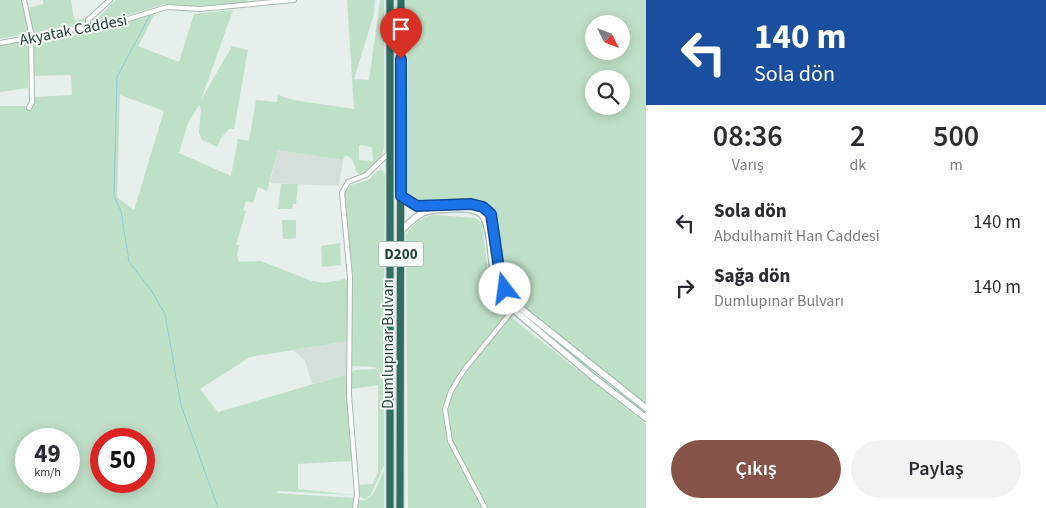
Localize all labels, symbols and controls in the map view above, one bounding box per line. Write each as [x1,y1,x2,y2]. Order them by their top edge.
pin [380,8,422,59]
street label: Akyatak Caddesi [17,9,129,51]
text: 140 m [754,12,846,62]
icon: arrive [387,15,415,43]
north arrow [585,15,630,60]
map controls [585,15,630,115]
icon: left [671,20,736,85]
text: Sola dön [754,58,835,90]
button: search [585,70,630,115]
text: 08:36 [713,115,783,158]
text: 2 [850,115,866,158]
text: 500 [933,115,979,158]
text: Varış [732,154,764,176]
text: dk [849,154,866,176]
text: m [949,154,963,176]
text: Sola dön [714,198,787,225]
icon: left [671,209,699,237]
text: 140 m [973,209,1021,236]
text: Abdulhamit Han Caddesi [714,225,880,247]
road number: D200 [378,242,424,266]
position arrow [478,262,530,314]
text: Sağa dön [714,263,790,290]
icon: right [671,274,699,302]
text: 140 m [973,274,1021,301]
street label: Dumlupınar Bulvarı [377,279,399,409]
text: Dumlupınar Bulvarı [714,290,844,312]
speed limit sign: 50 [90,428,155,493]
text: 49 [34,436,61,472]
button: Çıkış [671,440,841,498]
button: Paylaş [851,440,1021,498]
text: km/h [34,464,61,481]

